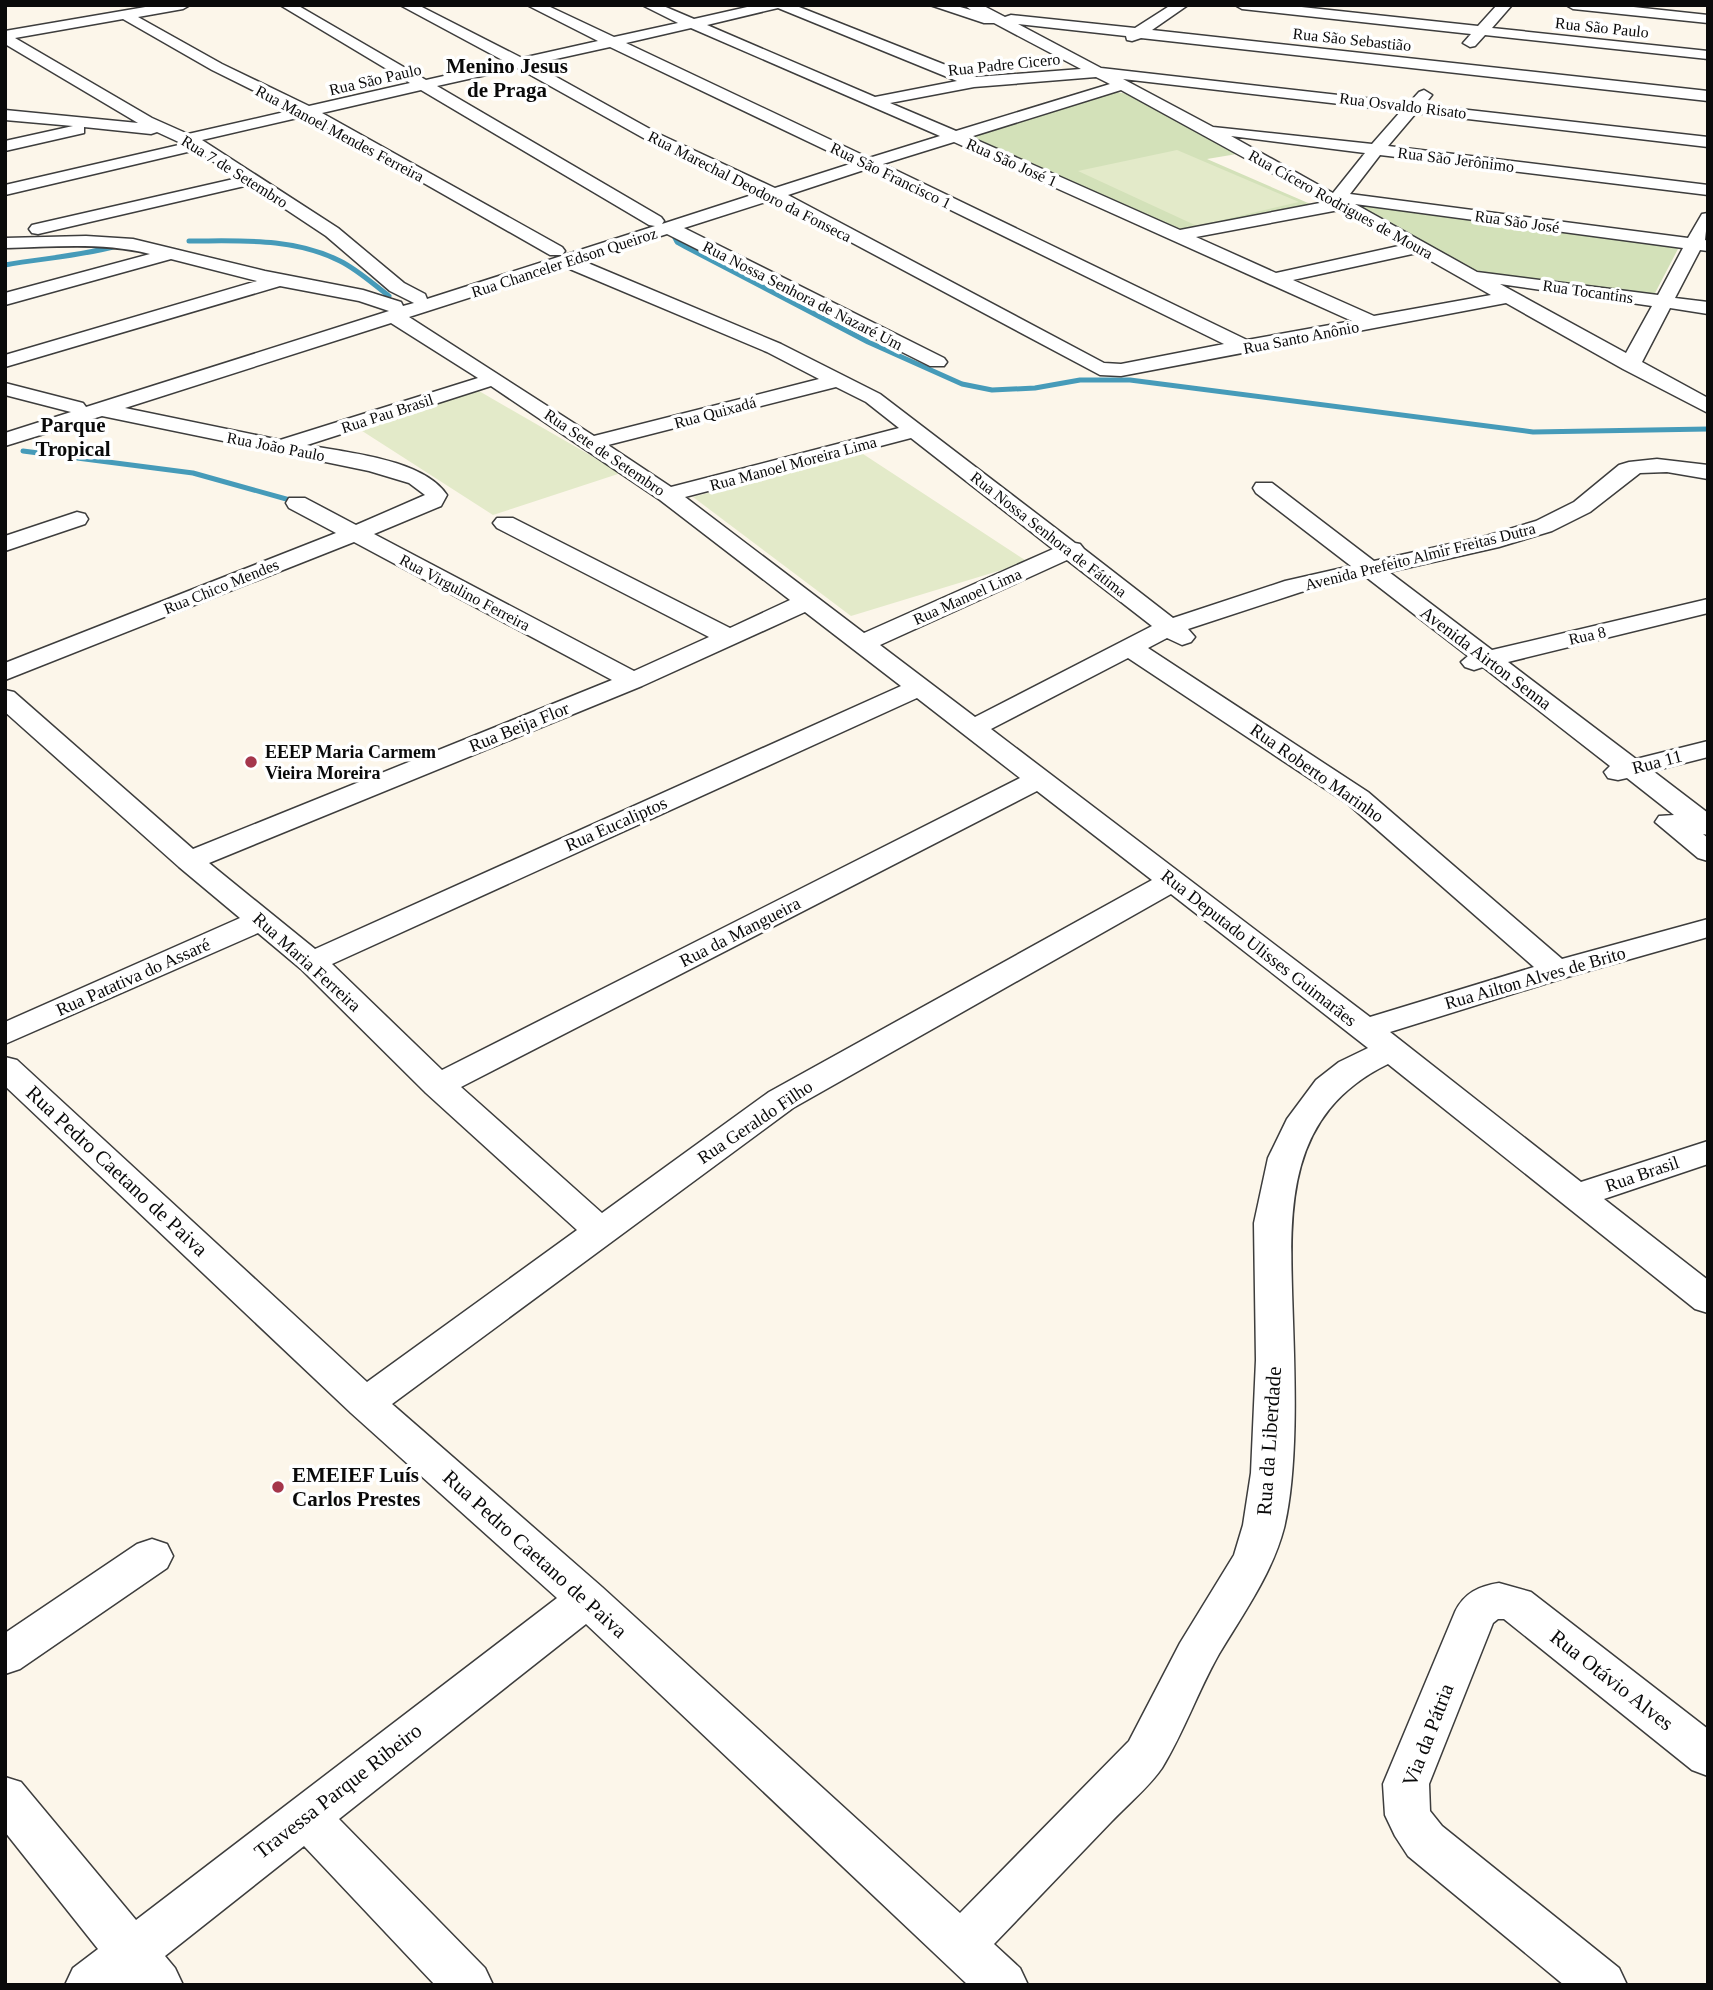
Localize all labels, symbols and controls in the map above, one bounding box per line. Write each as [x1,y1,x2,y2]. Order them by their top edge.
street label: Rua São Paulo [1554,14,1650,41]
street label: Rua São Sebastião [1292,25,1412,54]
street label: Rua Padre Cicero [947,50,1061,79]
district label: Menino Jesus de Praga [446,54,568,102]
street label: Rua São Paulo [327,61,423,98]
street label: Rua Manoel Mendes Ferreira [253,82,427,185]
street label: Rua Osvaldo Risato [1338,89,1467,122]
street label: Rua Marechal Deodoro da Fonseca [645,128,854,245]
street label: Rua 7 de Setembro [178,132,291,211]
street label: Rua São José 1 [964,135,1060,190]
street label: Rua São Francisco 1 [828,139,954,212]
street label: Rua São Jerônimo [1397,144,1515,175]
street label: Rua Cícero Rodrigues de Moura [1245,147,1436,263]
street label: Rua São José [1473,207,1560,236]
street label: Rua Chanceler Edson Queiroz [469,224,659,301]
street label: Rua Nossa Senhora de Nazaré Um [700,238,906,354]
street label: Rua Tocantins [1541,277,1634,306]
street label: Rua Santo Anônio [1242,318,1360,357]
street label: Rua Pau Brasil [339,390,436,436]
street label: Rua Quixadá [672,393,758,432]
street label: Rua Sete de Setembro [541,406,668,499]
district label: Parque Tropical [35,413,111,461]
street label: Rua João Paulo [225,429,326,464]
street label: Rua Manoel Moreira Lima [708,433,878,494]
street label: Rua Nossa Senhora de Fátima [967,468,1130,600]
street label: Avenida Prefeito Almir Freitas Dutra [1303,520,1537,593]
street label: Rua Virgulino Ferreira [396,551,533,635]
street label: Rua Chico Mendes [161,556,281,617]
street label: Rua Manoel Lima [911,565,1024,628]
street label: Avenida Airton Senna [1417,602,1555,714]
street label: Rua 8 [1567,623,1607,648]
street label: Rua Beija Flor [466,698,572,756]
street label: Rua Roberto Marinho [1247,720,1387,826]
place label: EEEP Maria Carmem Vieira Moreira [265,742,436,783]
street label: Rua 11 [1630,746,1684,778]
marker: EEEP Maria Carmem Vieira Moreira [243,754,259,770]
street label: Rua Eucaliptos [562,793,670,855]
street label: Rua Deputado Ulisses Guimarães [1157,865,1361,1031]
street label: Rua da Mangueira [676,893,804,971]
street label: Rua Maria Ferreira [249,908,365,1016]
street label: Rua Patativa do Assaré [53,934,213,1020]
street label: Rua Ailton Alves de Brito [1442,943,1628,1013]
street label: Rua Geraldo Filho [694,1076,816,1168]
street label: Rua Pedro Caetano de Paiva [21,1081,213,1262]
street label: Rua Brasil [1603,1152,1681,1196]
street label: Rua da Liberdade [1252,1366,1286,1516]
place label: EMEIEF Luís Carlos Prestes [292,1463,421,1511]
street label: Rua Pedro Caetano de Paiva [438,1465,632,1643]
marker: EMEIEF Luís Carlos Prestes [270,1479,286,1495]
street label: Rua Otávio Alves [1546,1625,1678,1735]
street label: Via da Pátria [1397,1679,1459,1790]
street label: Travessa Parque Ribeiro [250,1718,426,1864]

